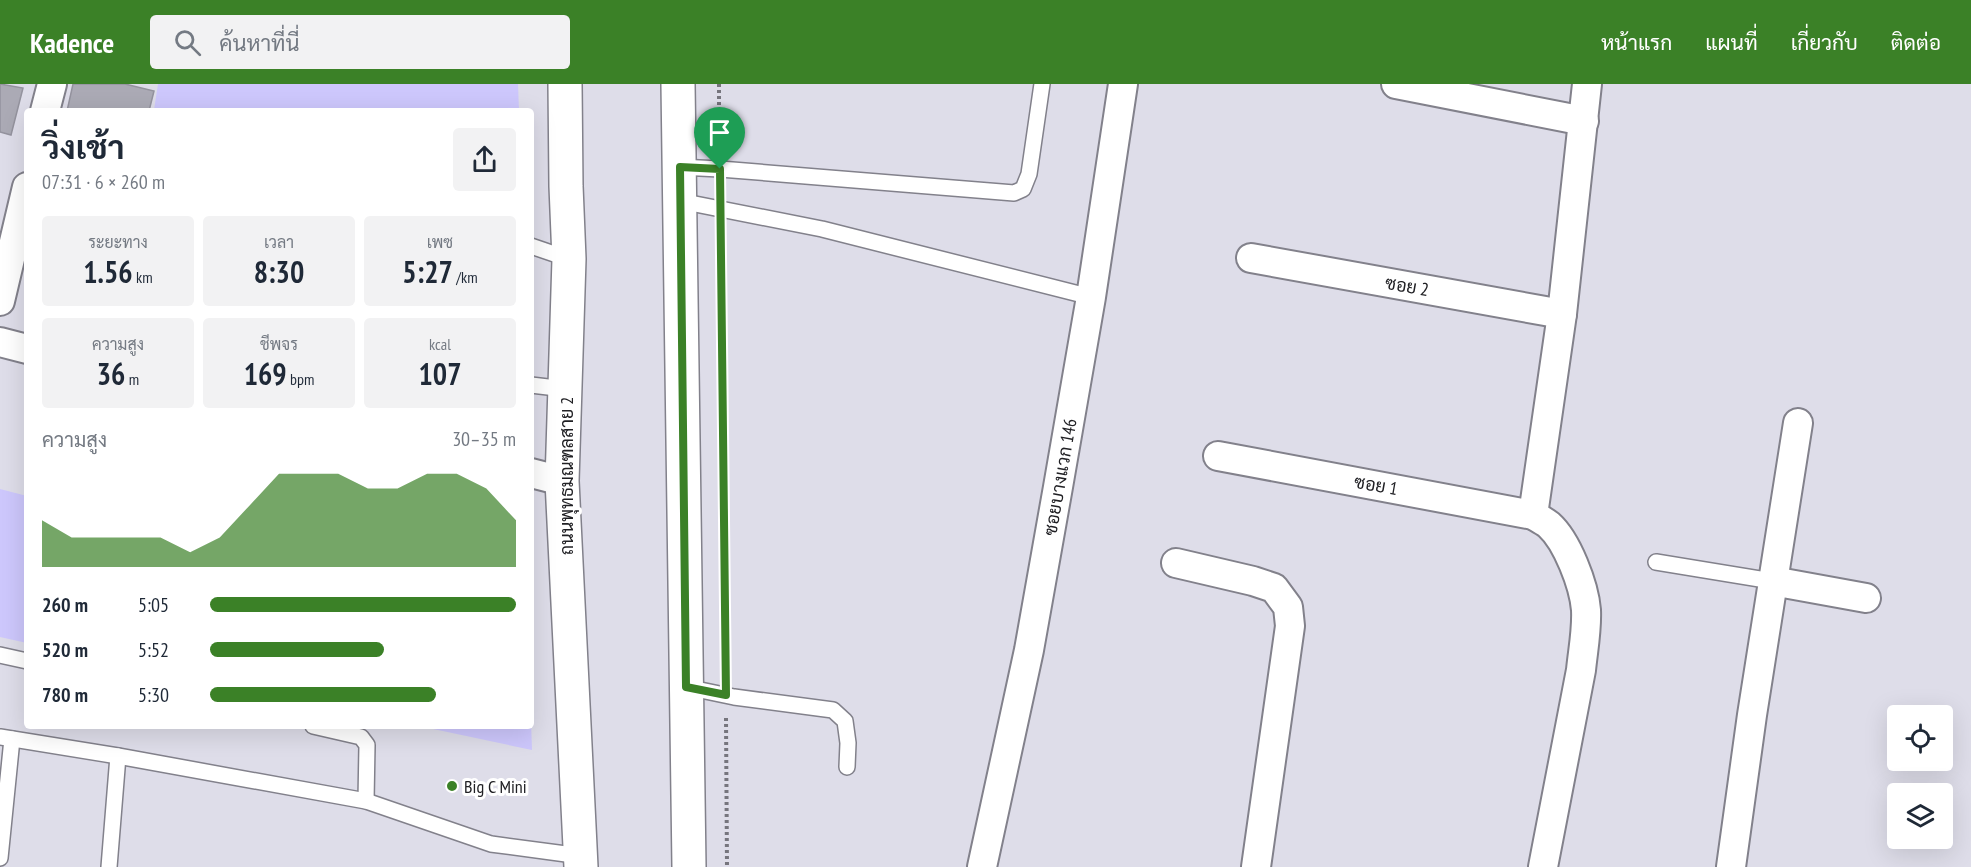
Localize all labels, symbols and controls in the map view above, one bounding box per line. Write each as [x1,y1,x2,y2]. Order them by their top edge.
search box [150,15,570,69]
text: Kadence [30,24,114,61]
icon: search [171,26,204,59]
text: ค้นหาที่นี่ [219,29,300,57]
text: หน้าแรก [1601,29,1672,56]
text: แผนที่ [1705,29,1758,56]
text: เกี่ยวกับ [1791,29,1858,56]
text: ติดต่อ [1891,29,1941,56]
pin [694,107,745,169]
icon: arrive [703,116,736,149]
text: วิ่งเช้า [42,125,125,168]
button: share [453,128,516,191]
text: 07:31 · 6 × 260 m [42,169,165,195]
text: ระยะทาง [88,232,148,252]
text: เวลา [264,232,294,252]
text: เพซ [427,232,453,252]
text: 1.56 [83,252,133,291]
text: 8:30 [254,252,304,291]
text: 5:27 [402,252,453,291]
text: km [133,267,153,287]
text: /km [453,267,478,287]
street label: ซอย 2 [1383,271,1431,301]
text: ความสูง [92,334,144,354]
text: ชีพจร [260,334,298,354]
text: kcal [429,334,451,354]
text: 36 [97,354,125,393]
text: 169 [244,354,287,393]
text: 107 [418,354,462,393]
text: m [125,369,139,389]
text: bpm [287,369,314,389]
street label: ถนนพุทธมณฑลสาย 2 [555,397,579,555]
street label: ซอยบางแวก 146 [1038,417,1082,537]
text: 30–35 m [452,426,516,452]
text: ความสูง [42,427,107,453]
street label: ซอย 1 [1352,470,1400,500]
text: 260 m [42,592,88,618]
text: 5:05 [138,592,169,618]
text: 520 m [42,637,88,663]
text: 5:52 [138,637,169,663]
text: 780 m [42,682,88,708]
text: 5:30 [138,682,169,708]
map controls [1887,705,1953,849]
button: locate [1887,705,1953,771]
place label: Big C Mini [464,775,527,798]
marker: Big C Mini [445,779,459,793]
button: layers [1887,783,1953,849]

